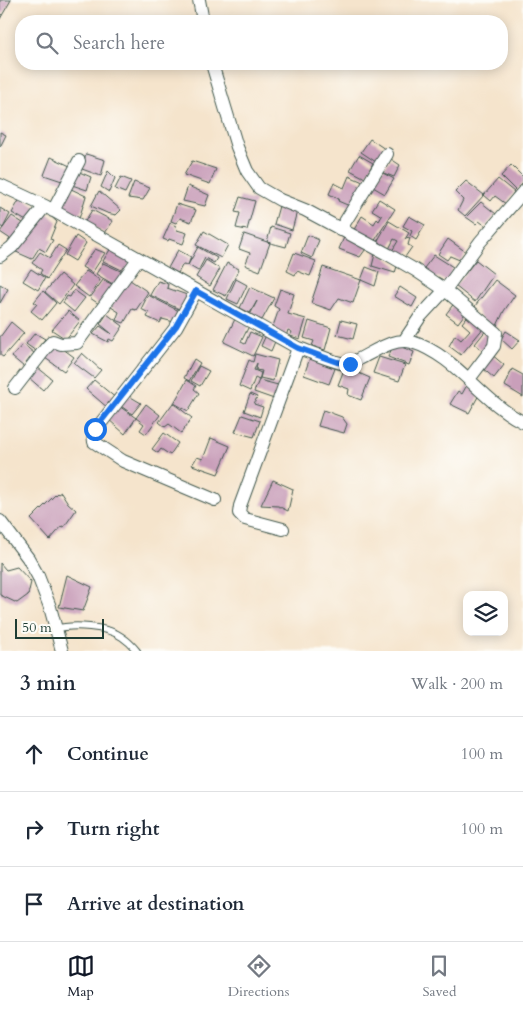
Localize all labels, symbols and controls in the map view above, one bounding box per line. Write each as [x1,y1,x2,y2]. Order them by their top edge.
search box [15,15,508,70]
icon: search [33,29,61,57]
text: Search here [73,30,165,56]
route end [339,353,362,376]
route start [84,418,107,441]
map controls [463,591,508,636]
button: layers [463,591,508,636]
scale bar [15,616,104,639]
text: 50 m [22,618,52,637]
text: 3 min [20,669,76,698]
text: Walk · 200 m [411,673,503,695]
icon: ahead [20,740,48,768]
text: Continue [67,741,149,767]
text: 100 m [461,743,503,765]
icon: right [20,815,48,843]
text: Turn right [67,816,159,842]
text: 100 m [461,818,503,840]
icon: arrive [20,890,48,918]
text: Arrive at destination [67,891,244,917]
tab: Map [67,952,95,1001]
tab: Directions [228,952,289,1001]
tab: Saved [422,952,456,1001]

